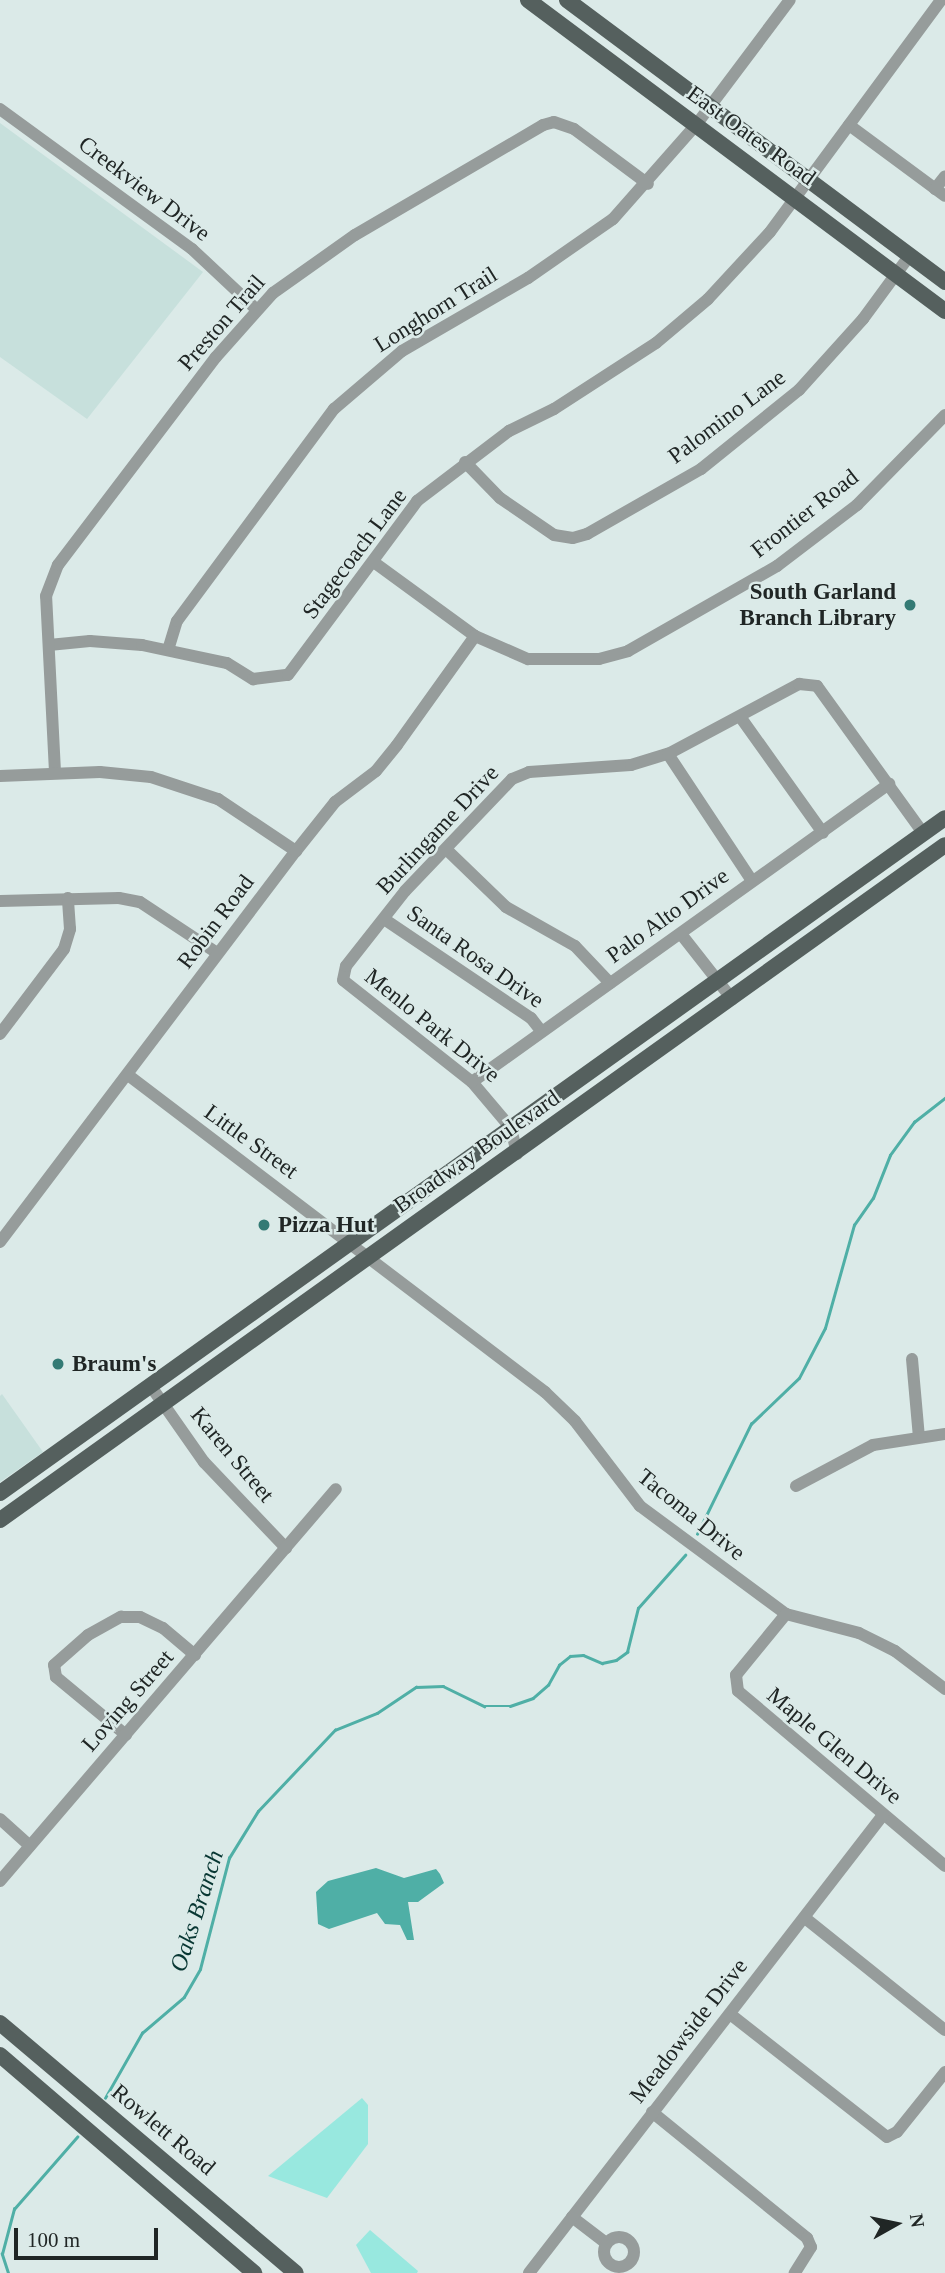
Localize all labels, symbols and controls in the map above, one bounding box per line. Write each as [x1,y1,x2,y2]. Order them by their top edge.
street label: East Oates Road [681,80,821,192]
street label: Creekview Drive [73,131,215,247]
street label: Longhorn Trail [369,261,503,359]
street label: Preston Trail [173,269,271,377]
street label: Palomino Lane [663,364,791,470]
street label: Frontier Road [746,464,864,564]
street label: Stagecoach Lane [297,483,413,625]
place label: South Garland Branch Library [739,578,896,632]
marker: South Garland Branch Library [902,597,918,613]
street label: Burlingame Drive [371,760,505,900]
street label: Palo Alto Drive [601,862,735,970]
street label: Robin Road [172,870,260,974]
street label: Santa Rosa Drive [401,900,549,1014]
street label: Menlo Park Drive [359,963,505,1089]
street label: Broadway Boulevard [389,1084,565,1220]
street label: Little Street [199,1099,303,1185]
place label: Pizza Hut [278,1211,374,1239]
marker: Pizza Hut [256,1217,272,1233]
place label: Braum's [72,1350,156,1378]
marker: Braum's [50,1356,66,1372]
street label: Karen Street [184,1402,280,1508]
street label: Tacoma Drive [632,1463,750,1567]
street label: Loving Street [76,1644,180,1758]
street label: Maple Glen Drive [761,1682,907,1810]
water label: Oaks Branch [164,1847,230,1975]
street label: Meadowside Drive [624,1953,754,2109]
street label: Rowlett Road [105,2079,221,2181]
north arrow [861,2189,931,2259]
text: N [906,2212,929,2229]
scale bar [18,2214,161,2258]
text: 100 m [27,2228,80,2252]

